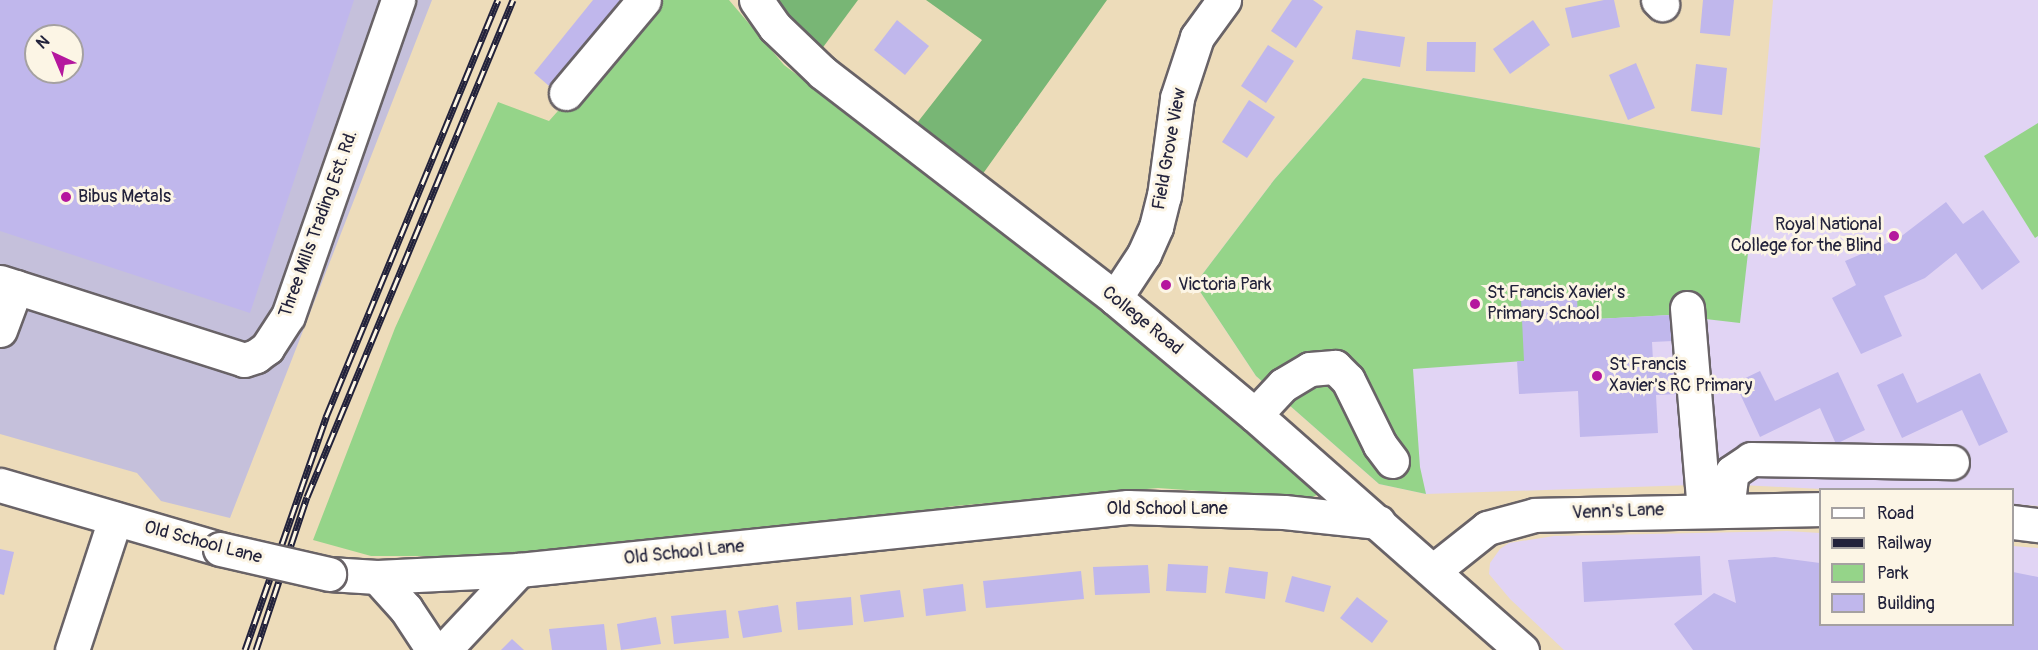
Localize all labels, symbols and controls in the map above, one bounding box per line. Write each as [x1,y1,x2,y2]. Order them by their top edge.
north arrow [24,24,84,84]
text: N [32,32,54,53]
street label: Field Grove View [1149,86,1191,212]
street label: Three Mills Trading Est. Rd. [275,127,363,321]
place label: Bibus Metals [78,186,171,208]
marker: Bibus Metals [59,190,73,204]
place label: Royal National College for the Blind [1731,215,1882,258]
marker: Royal National College for the Blind [1887,229,1901,243]
place label: Victoria Park [1178,274,1271,296]
marker: Victoria Park [1159,278,1173,292]
street label: College Road [1097,282,1187,360]
place label: St Francis Xavier's Primary School [1487,283,1625,326]
marker: St Francis Xavier's Primary School [1468,297,1482,311]
place label: St Francis Xavier's RC Primary [1609,355,1752,398]
marker: St Francis Xavier's RC Primary [1590,369,1604,383]
legend [1819,488,2014,626]
street label: Old School Lane [1106,498,1228,520]
street label: Venn's Lane [1572,500,1664,524]
text: Road [1877,502,1914,525]
street label: Old School Lane [142,517,264,569]
text: Railway [1877,532,1932,555]
street label: Old School Lane [623,536,745,570]
text: Park [1877,562,1909,585]
text: Building [1877,592,1935,615]

